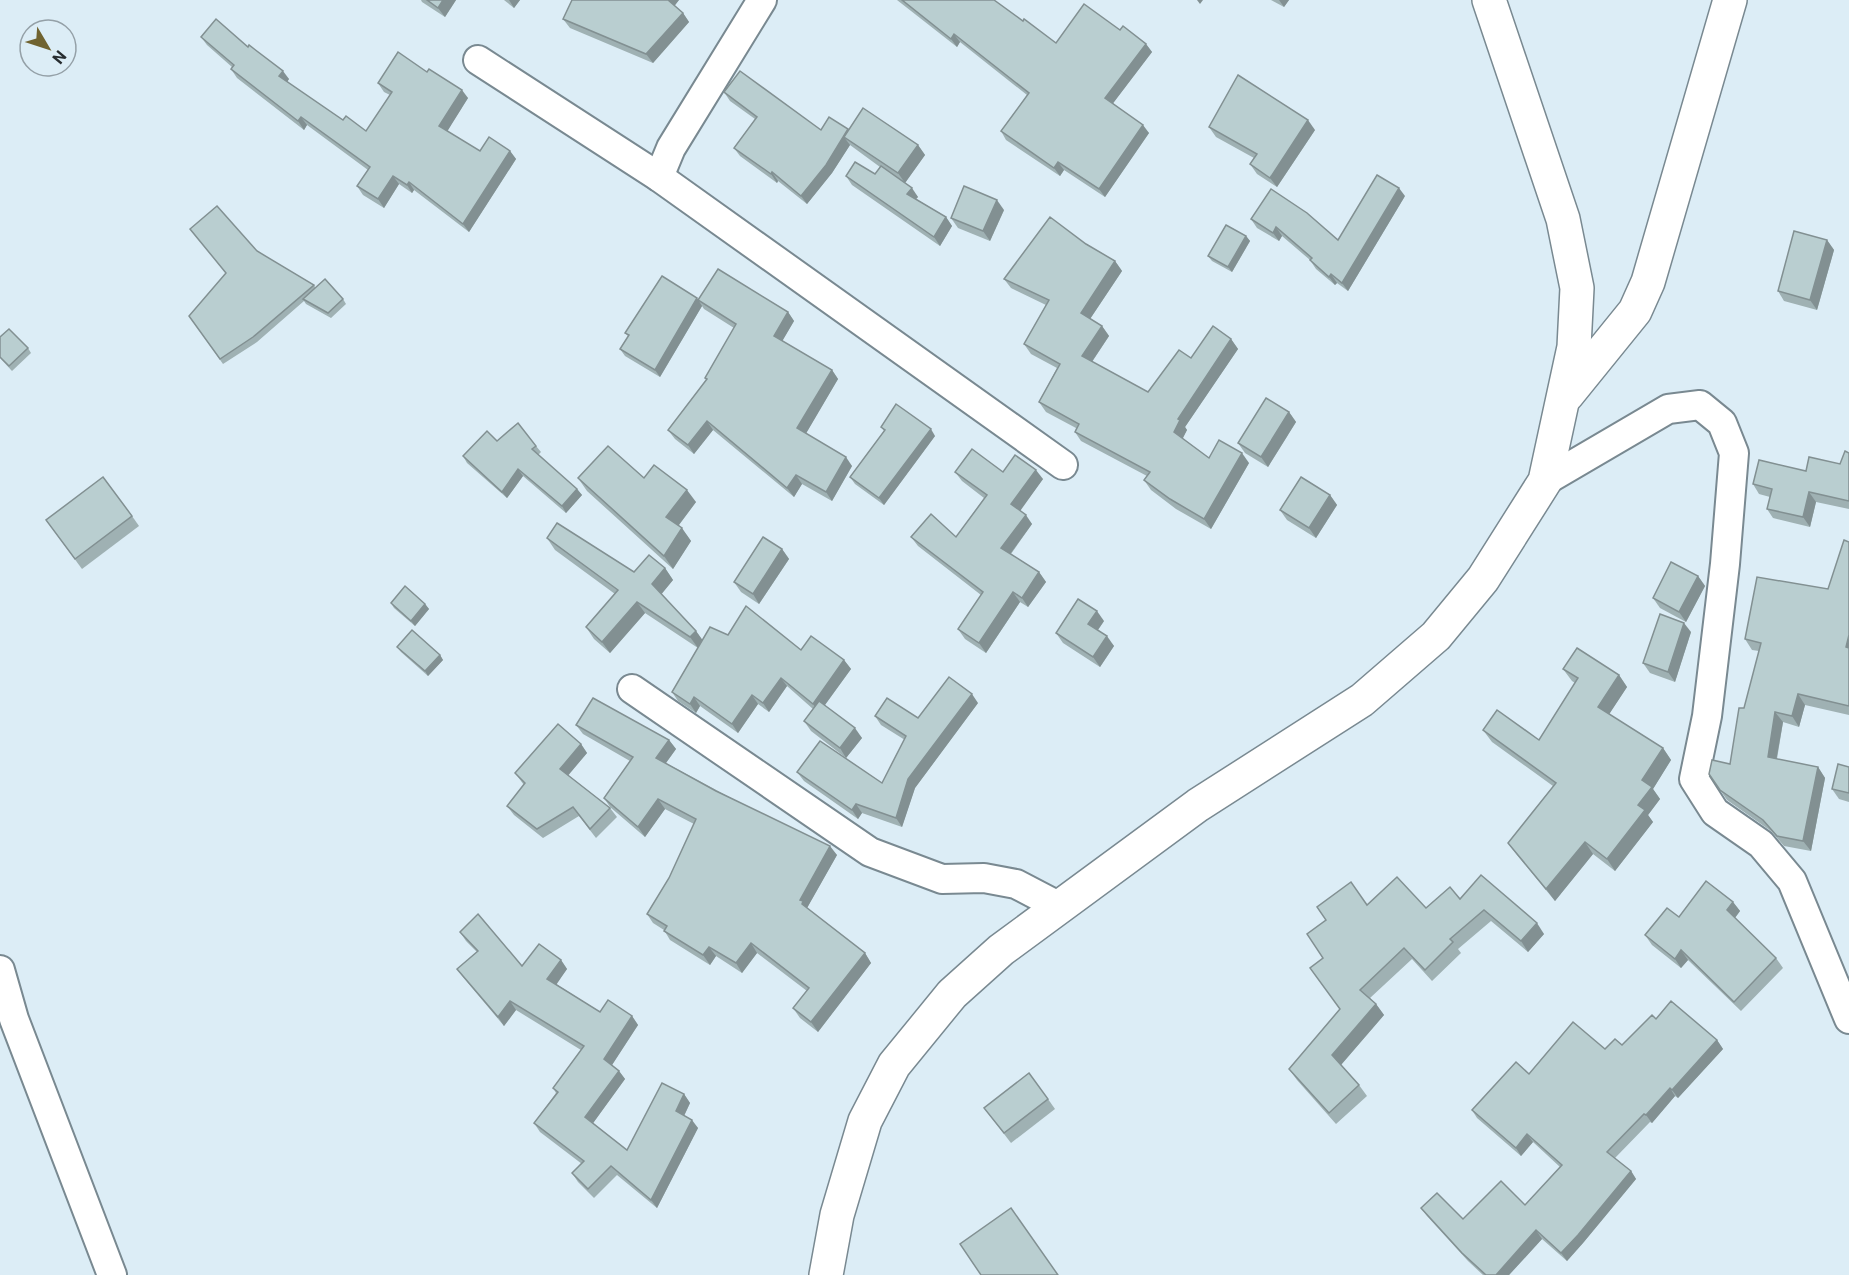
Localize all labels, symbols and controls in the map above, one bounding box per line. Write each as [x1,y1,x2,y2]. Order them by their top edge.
north arrow [18,18,78,78]
text: N [48,47,70,67]

